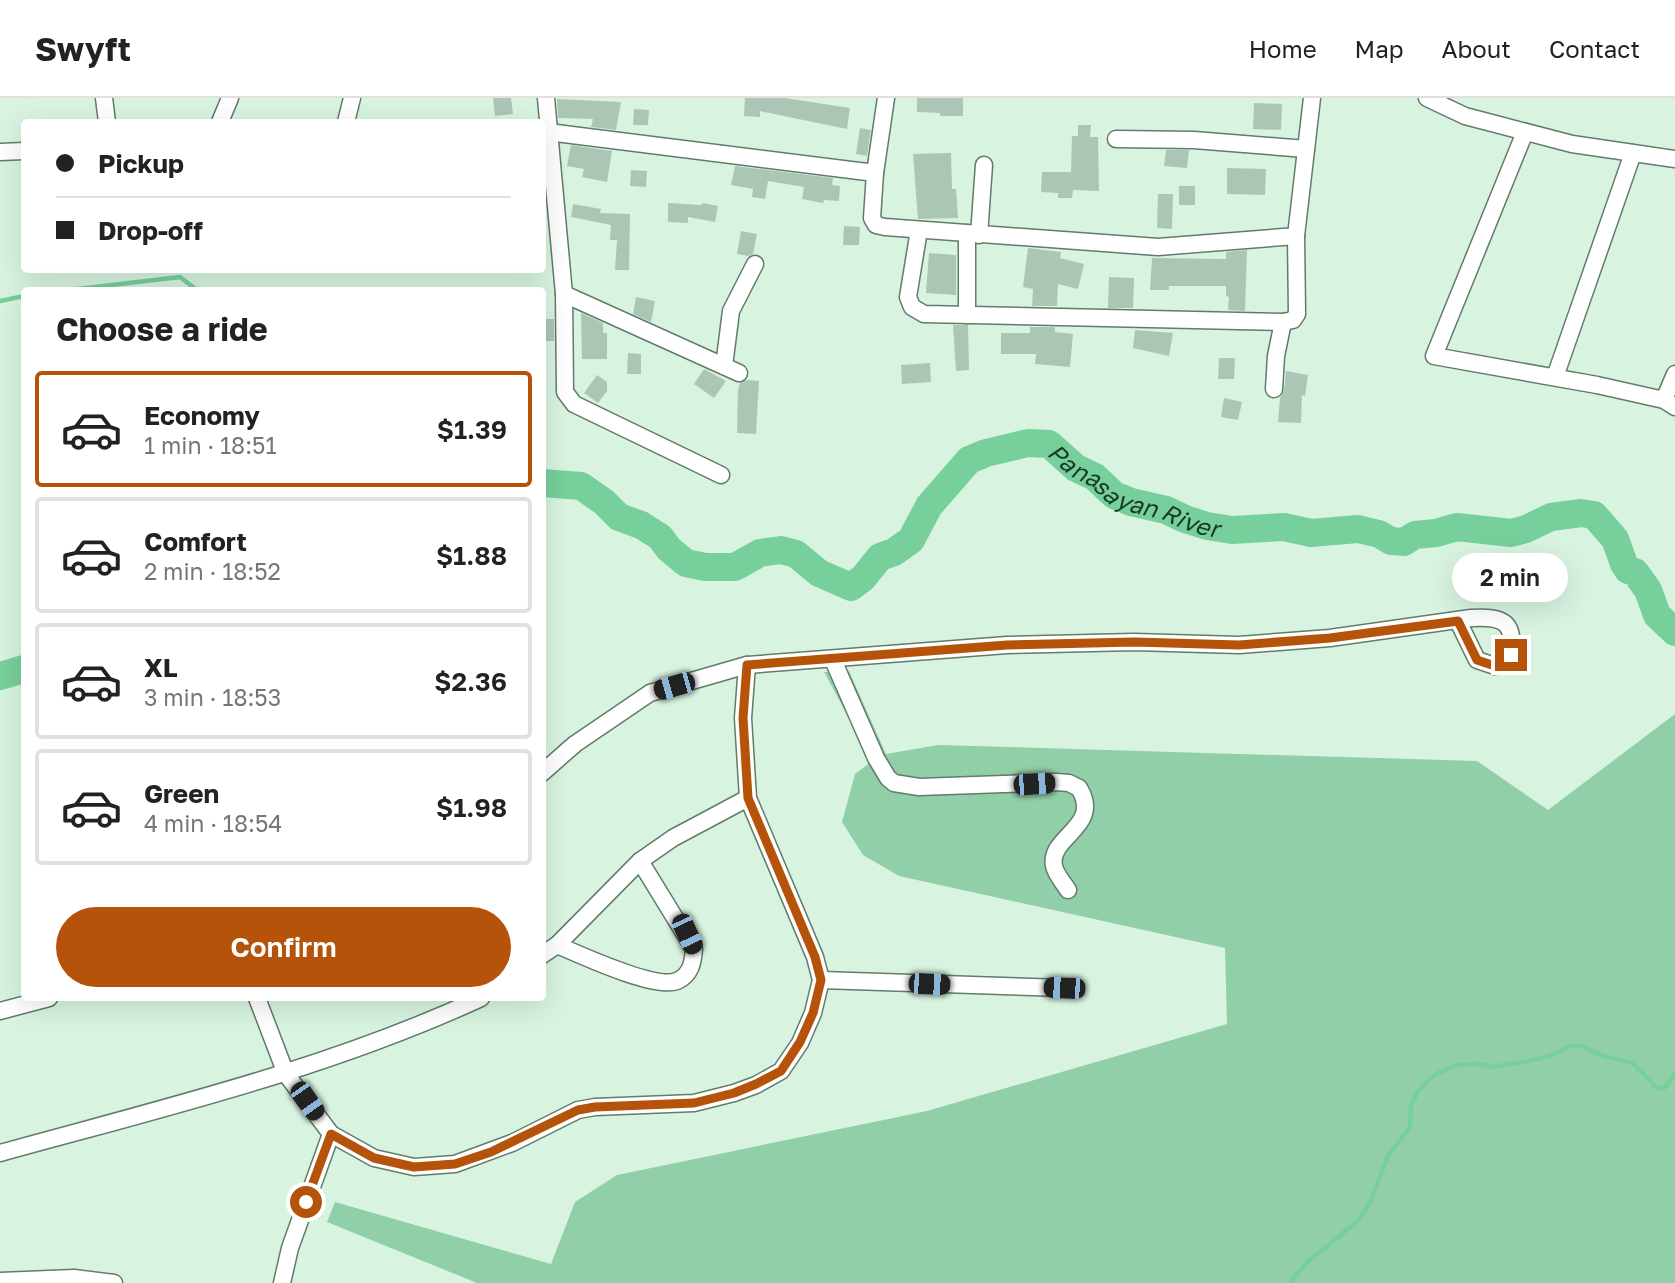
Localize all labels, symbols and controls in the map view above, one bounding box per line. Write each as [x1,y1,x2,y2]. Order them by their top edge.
text: Swyft [35,29,131,68]
text: Home [1249,34,1317,63]
text: Map [1355,34,1404,63]
text: About [1442,34,1511,63]
text: Contact [1549,34,1640,63]
text: Pickup [98,148,184,179]
text: Drop-off [98,215,203,246]
text: Choose a ride [56,310,268,348]
icon: car [60,398,123,461]
text: Economy [144,400,260,431]
text: $1.39 [437,414,507,445]
text: 1 min · 18:51 [144,431,277,459]
water label: Panasayan River [1043,436,1225,543]
icon: car [60,524,123,587]
text: Comfort [144,526,247,557]
text: $1.88 [436,540,507,571]
callout: 2 min [1453,554,1569,602]
text: 2 min · 18:52 [144,557,281,585]
text: 2 min [1480,563,1540,591]
route end [1495,639,1527,671]
icon: car [60,650,123,713]
text: XL [144,652,178,683]
text: $2.36 [434,666,507,697]
car [651,670,698,702]
text: 3 min · 18:53 [144,683,281,711]
car [1013,772,1056,796]
icon: car [60,776,123,839]
text: Green [144,778,219,809]
text: $1.98 [436,792,507,823]
text: 4 min · 18:54 [144,809,282,837]
button: Confirm [56,907,511,987]
car [669,911,706,957]
car [908,973,951,995]
car [1043,977,1086,999]
car [287,1078,328,1124]
route start [290,1186,322,1218]

